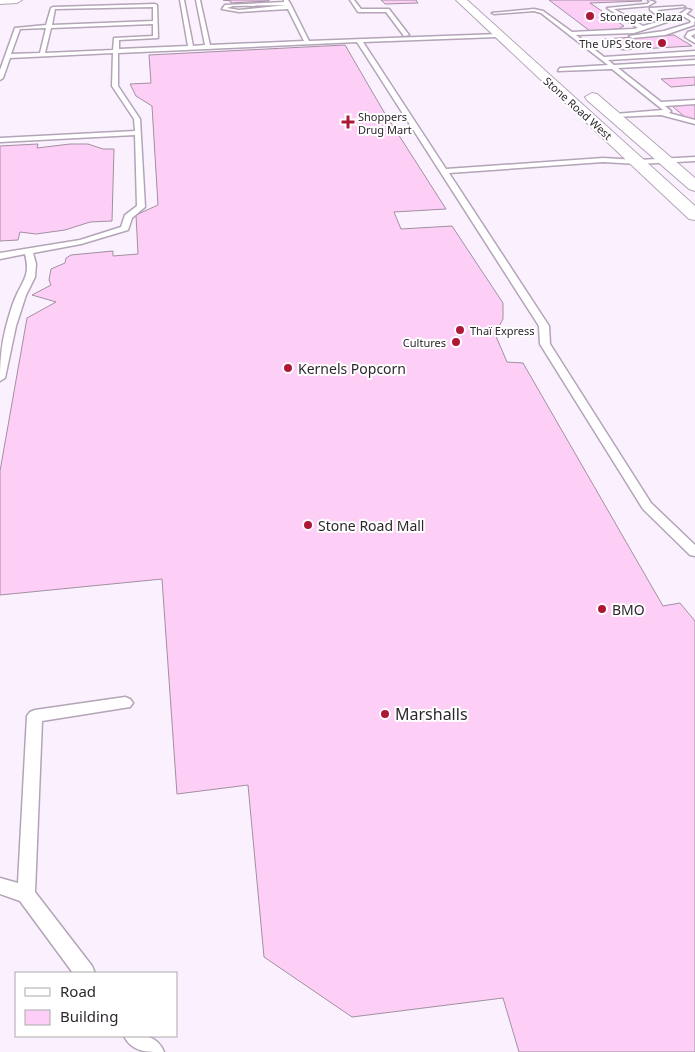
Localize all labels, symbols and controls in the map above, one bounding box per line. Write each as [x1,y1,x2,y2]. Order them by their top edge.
place label: Stonegate Plaza [600,9,683,24]
marker: Stonegate Plaza [584,10,596,22]
place label: The UPS Store [579,36,652,51]
marker: The UPS Store [656,37,668,49]
street label: Stone Road West [541,73,615,143]
place label: Shoppers Drug Mart [358,109,412,137]
marker: Shoppers Drug Mart [342,116,354,128]
place label: Thaï Express [470,323,535,338]
marker: Thaï Express [454,324,466,336]
place label: Cultures [403,335,446,350]
marker: Cultures [450,336,462,348]
place label: Kernels Popcorn [298,359,406,378]
marker: Kernels Popcorn [282,362,294,374]
place label: Stone Road Mall [318,516,424,535]
marker: Stone Road Mall [302,519,314,531]
place label: BMO [612,600,645,619]
marker: BMO [596,603,608,615]
place label: Marshalls [395,703,468,725]
marker: Marshalls [379,708,391,720]
legend [15,972,178,1037]
text: Road [60,981,96,1001]
text: Building [60,1006,118,1026]

